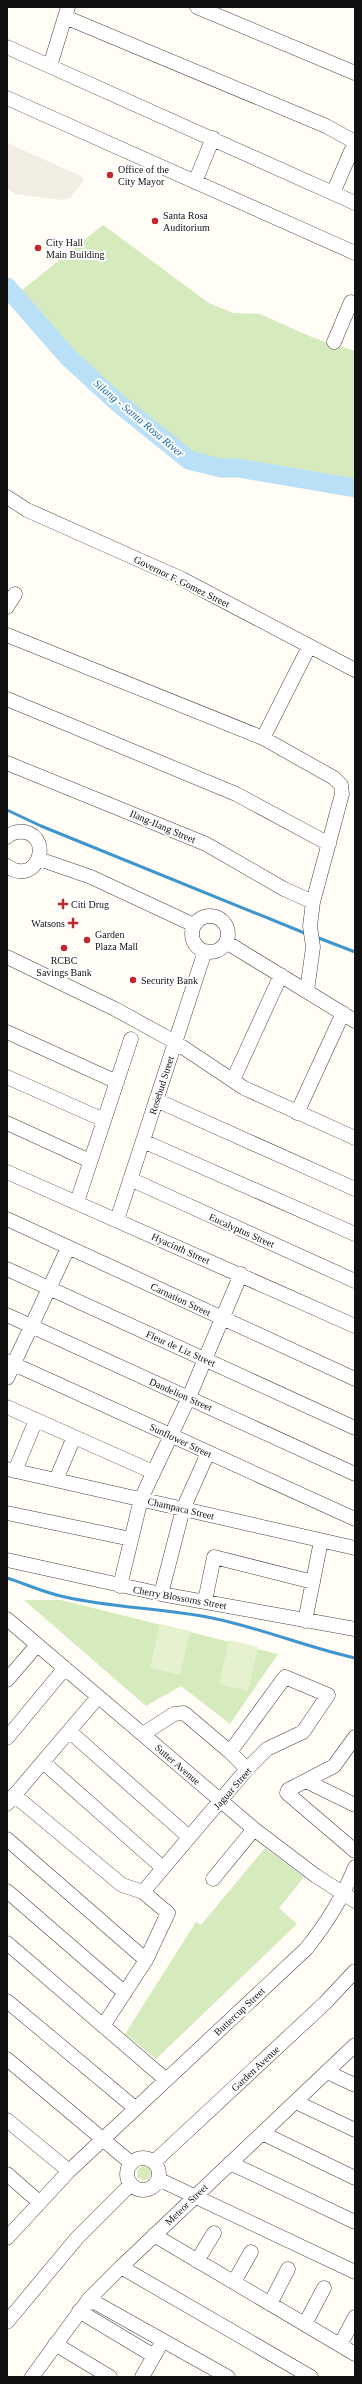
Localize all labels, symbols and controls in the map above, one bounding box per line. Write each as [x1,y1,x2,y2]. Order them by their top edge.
place label: Office of the City Mayor [118,164,169,187]
marker: Office of the City Mayor [105,170,115,180]
place label: Santa Rosa Auditorium [163,210,210,233]
marker: Santa Rosa Auditorium [150,216,160,226]
place label: City Hall Main Building [46,237,105,260]
marker: City Hall Main Building [33,243,43,253]
water label: Silang - Santa Rosa River [92,377,187,460]
street label: Governor F. Gomez Street [132,553,232,610]
street label: Ilang-Ilang Street [128,808,197,845]
marker: Citi Drug [58,899,68,909]
place label: Citi Drug [71,899,109,910]
place label: Watsons [31,918,65,929]
marker: Watsons [68,918,78,928]
place label: Garden Plaza Mall [95,929,138,952]
marker: Garden Plaza Mall [82,935,92,945]
marker: RCBC Savings Bank [59,943,69,953]
place label: RCBC Savings Bank [36,955,92,978]
marker: Security Bank [128,975,138,985]
place label: Security Bank [141,975,198,986]
street label: Rosebud Street [147,1054,176,1116]
street label: Eucalyptus Street [207,1211,276,1250]
street label: Hyacinth Street [150,1231,212,1266]
street label: Carnation Street [149,1281,213,1318]
street label: Fleur de Liz Street [144,1328,217,1369]
street label: Dandelion Street [148,1376,214,1413]
street label: Sunflower Street [148,1421,214,1460]
street label: Champaca Street [147,1495,215,1522]
street label: Cherry Blossoms Street [132,1584,228,1611]
street label: Sutter Avenue [153,1742,203,1787]
street label: Jaguar Street [211,1765,254,1812]
street label: Buttercup Street [212,1985,267,2038]
street label: Garden Avenue [229,2043,282,2093]
street label: Meteor Street [163,2181,210,2227]

